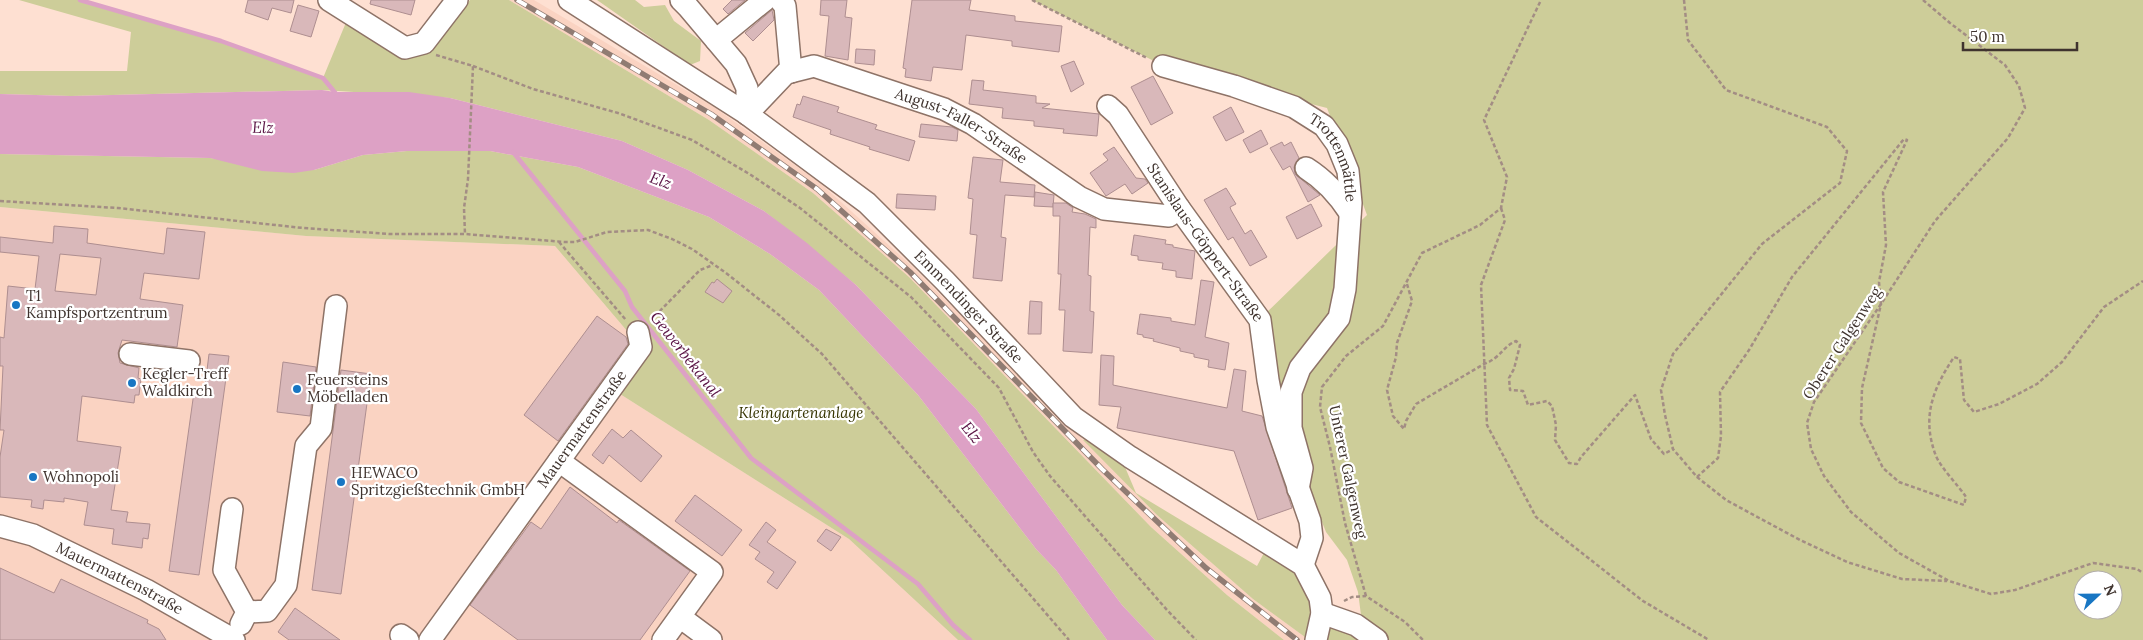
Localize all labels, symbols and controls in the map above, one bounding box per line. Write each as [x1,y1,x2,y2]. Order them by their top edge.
scale bar [1963,20,2077,52]
text: 50 m [1970,27,2005,46]
street label: August-Faller-Straße [892,83,1031,168]
street label: Trottenmättle [1306,109,1361,203]
water label: Elz [252,117,274,137]
street label: Stanislaus-Göppert-Straße [1143,159,1268,325]
water label: Elz [647,167,675,193]
street label: Emmendinger Straße [911,246,1027,367]
street label: Oberer Galgenweg [1798,282,1885,403]
place label: T1 Kampfsportzentrum [26,286,168,322]
marker: T1 Kampfsportzentrum [10,299,22,311]
water label: Gewerbekanal [646,307,726,401]
place label: Kegler-Treff Waldkirch [142,364,229,400]
street label: Mauermattenstraße [533,366,630,491]
place label: Feuersteins Möbelladen [307,370,388,406]
marker: Kegler-Treff Waldkirch [126,377,138,389]
marker: Feuersteins Möbelladen [291,383,303,395]
park label: Kleingartenanlage [739,403,863,422]
street label: Unterer Galgenweg [1325,403,1372,541]
water label: Elz [957,417,987,447]
place label: HEWACO Spritzgießtechnik GmbH [351,463,525,499]
place label: Wohnopoli [43,467,119,486]
marker: Wohnopoli [27,471,39,483]
marker: HEWACO Spritzgießtechnik GmbH [335,476,347,488]
street label: Mauermattenstraße [53,538,187,618]
north arrow [2073,570,2123,620]
text: N [2100,582,2120,599]

